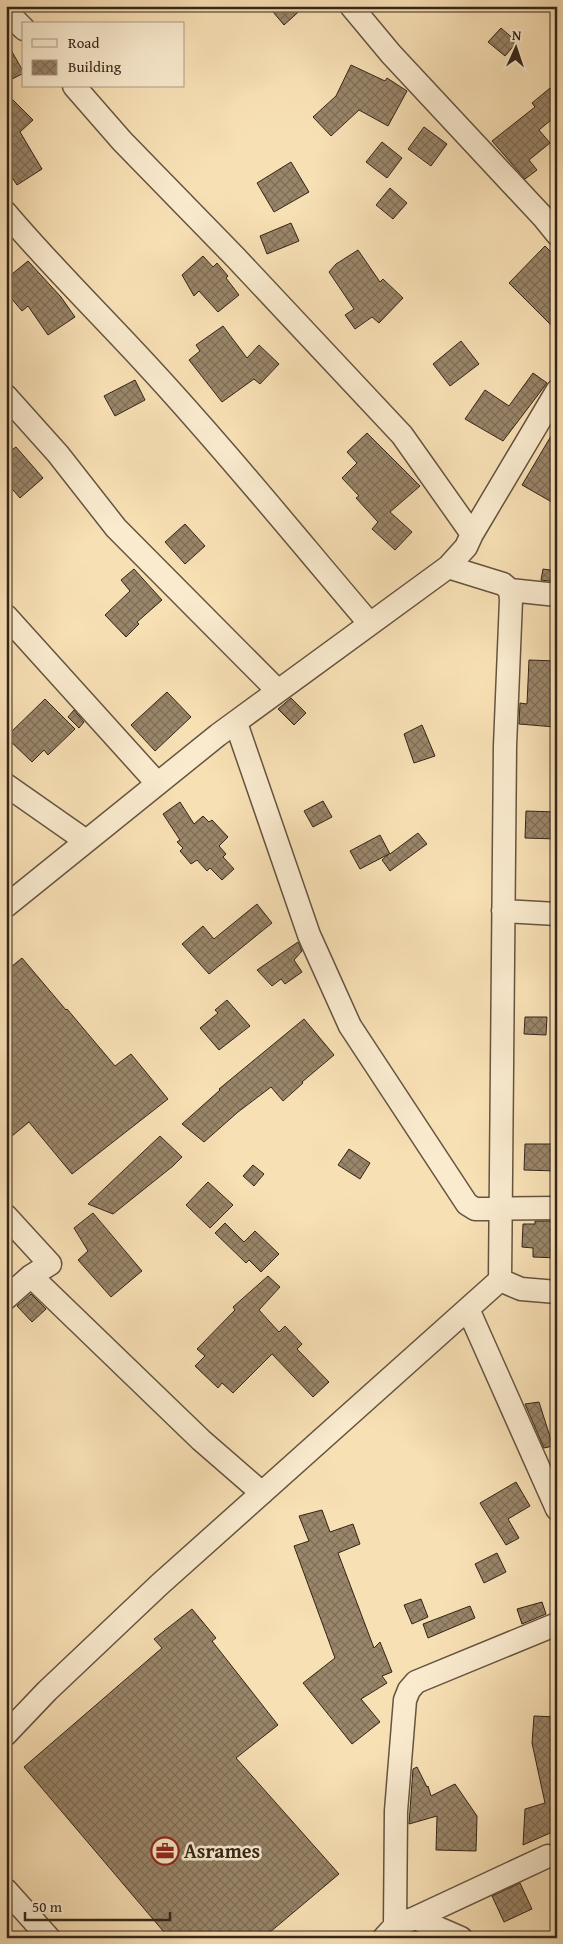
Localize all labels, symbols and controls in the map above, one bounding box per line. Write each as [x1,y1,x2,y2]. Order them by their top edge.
legend [22,22,185,88]
north arrow [490,22,540,72]
text: N [511,25,523,45]
text: Road [68,32,99,53]
text: Building [68,56,122,77]
office icon: Asrames [150,1836,180,1866]
place label: Asrames [184,1836,260,1865]
scale bar [25,1889,170,1921]
text: 50 m [32,1896,63,1917]

